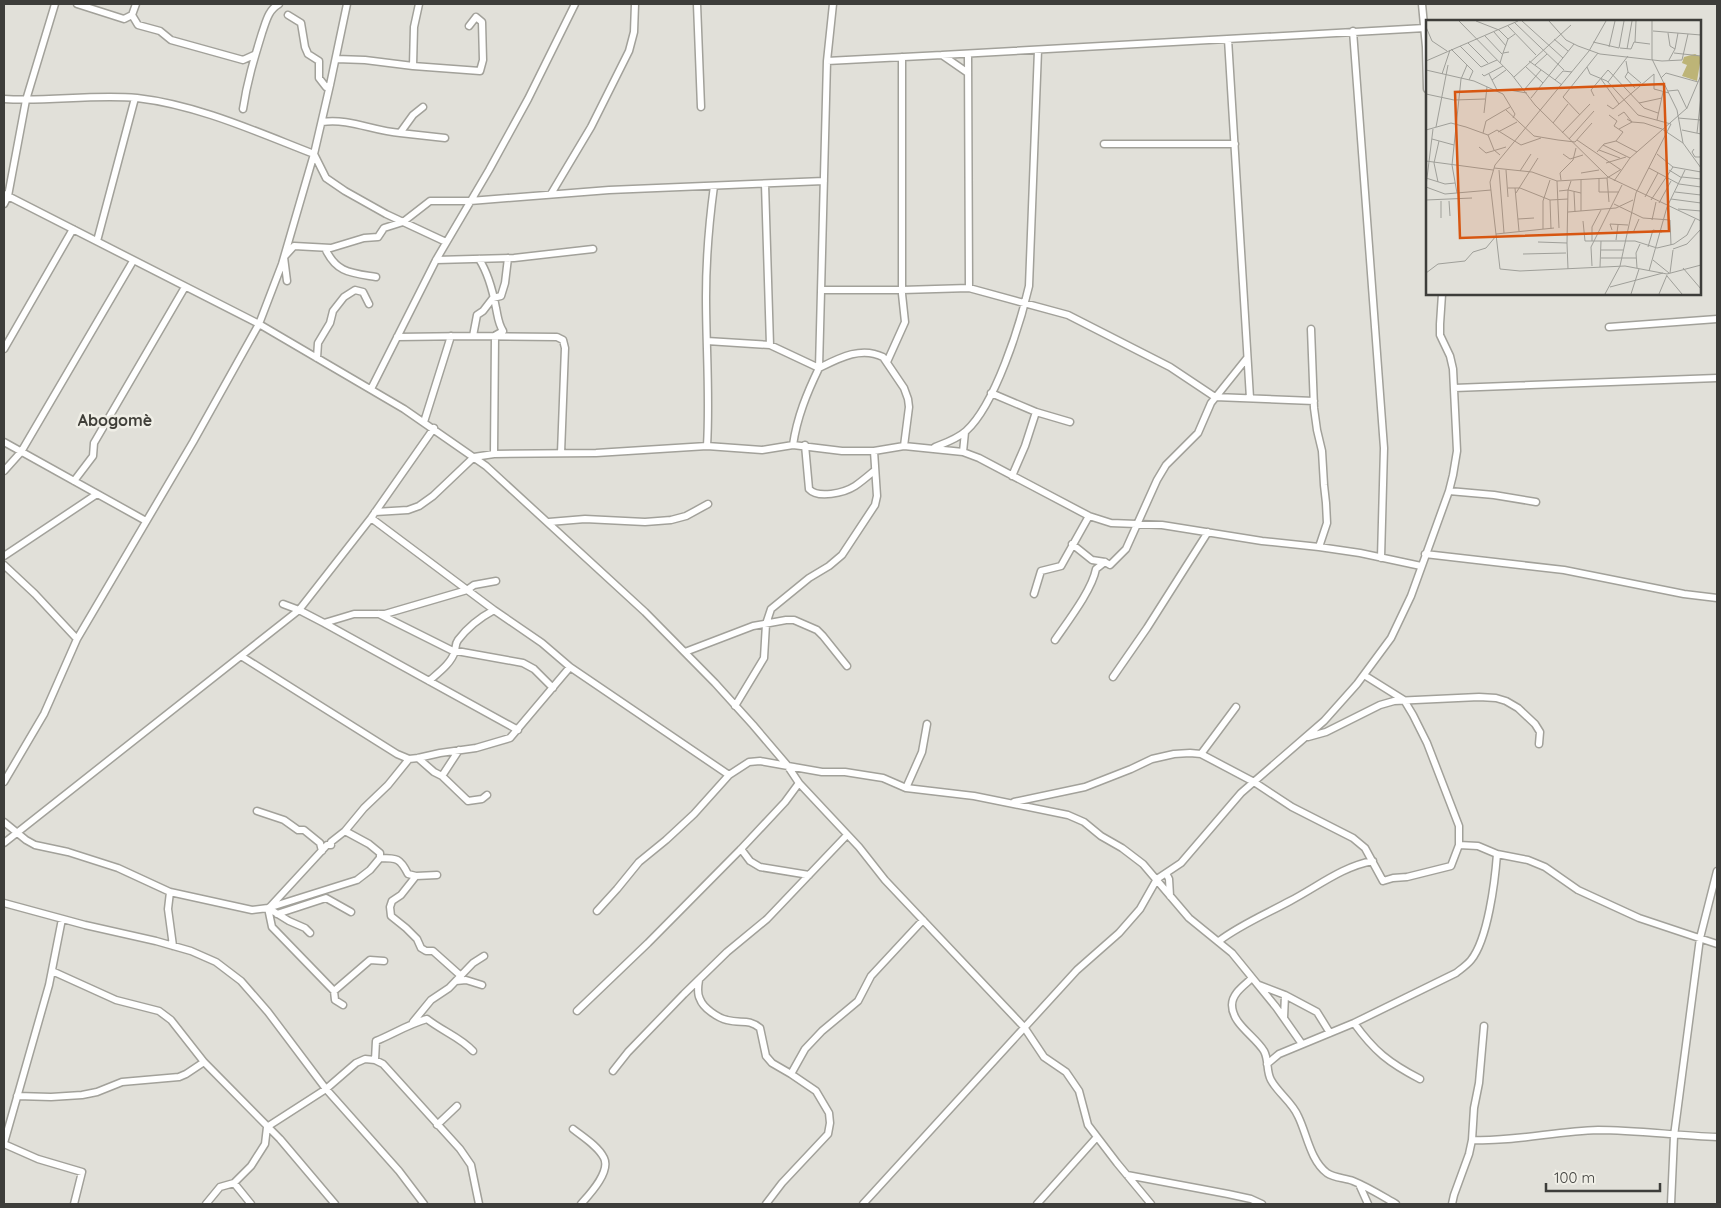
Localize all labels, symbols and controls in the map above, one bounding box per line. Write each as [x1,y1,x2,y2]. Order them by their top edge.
inset map [1426,20,1701,295]
district label: Abogomè [78,410,152,430]
scale bar [1546,1160,1660,1192]
text: 100 m [1554,1168,1595,1187]

